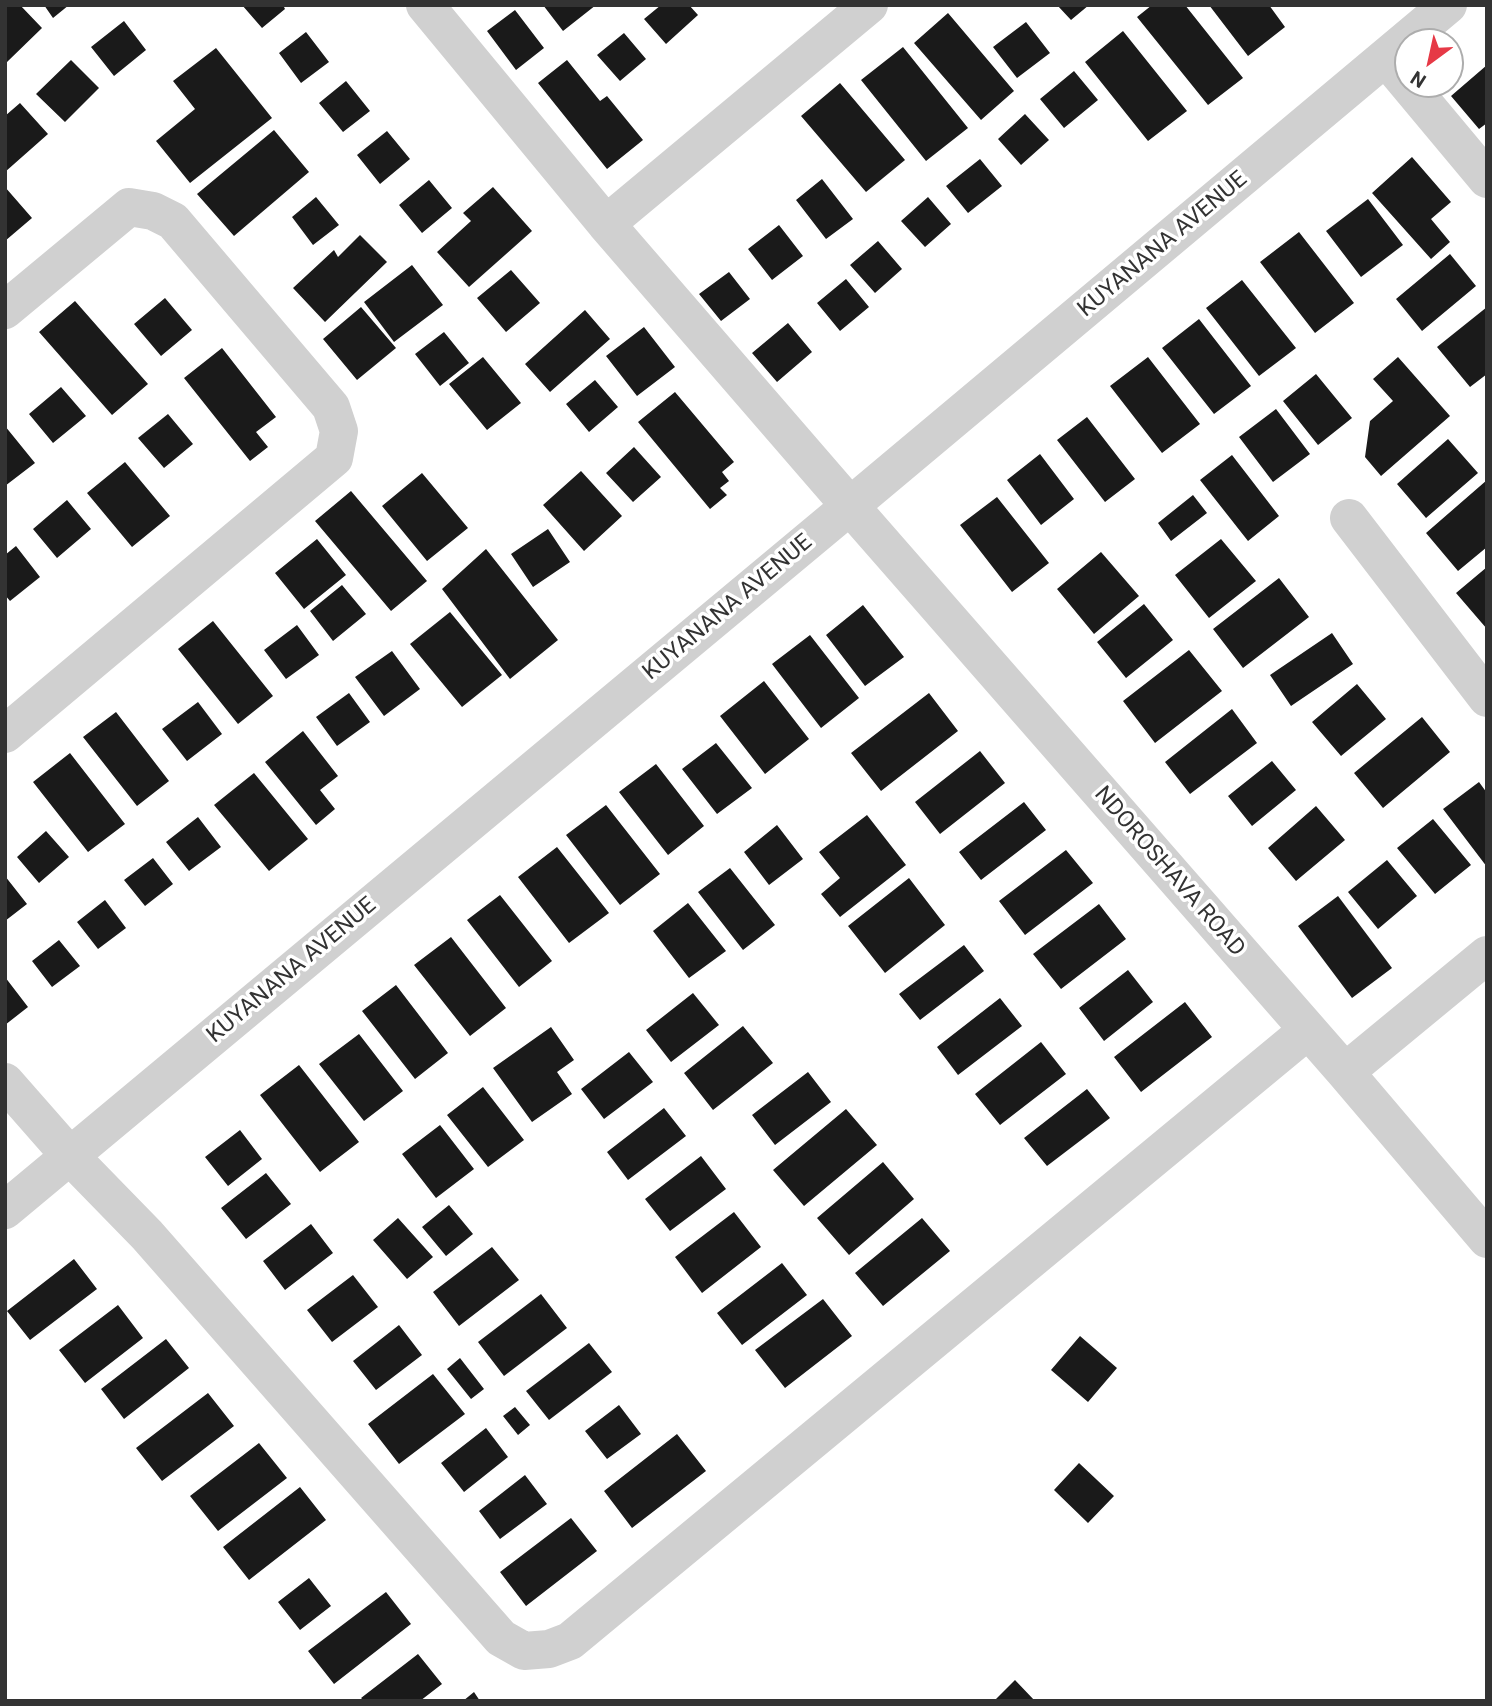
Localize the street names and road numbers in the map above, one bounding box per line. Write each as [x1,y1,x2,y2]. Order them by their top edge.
street label: KUYANANA AVENUE [1073,166,1253,324]
street label: KUYANANA AVENUE [638,529,818,687]
street label: NDOROSHAVA ROAD [1088,781,1250,963]
street label: KUYANANA AVENUE [202,892,382,1050]

